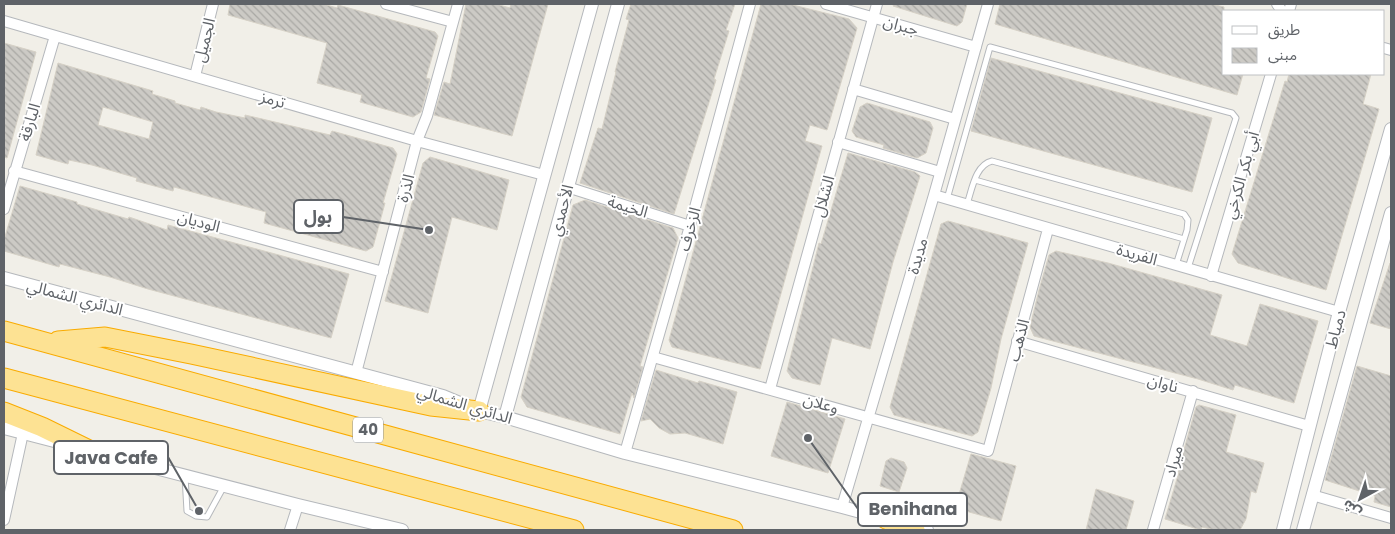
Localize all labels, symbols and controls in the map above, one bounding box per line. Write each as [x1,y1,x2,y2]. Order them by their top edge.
street label: جبران [881,10,921,41]
legend [1222,10,1385,75]
street label: الجميل [188,15,221,65]
text: طريق [1268,19,1300,40]
text: مبنى [1268,44,1297,65]
street label: ترمز [257,85,288,114]
street label: البارقة [13,100,46,144]
street label: أبي بكر الكرخي [1218,129,1266,222]
street label: الذرة [391,172,420,205]
street label: الشلال [807,173,840,220]
street label: الأحمدي [544,182,580,239]
street label: الخيمة [605,189,651,223]
callout: بول [294,200,343,233]
text: بول [304,204,332,229]
street label: الزخرف [672,204,707,254]
street label: الوديان [175,205,223,238]
street label: مديدة [901,235,934,277]
street label: الفريدة [1114,238,1160,271]
street label: الدائري الشمالي [24,274,126,322]
street label: دمياط [1319,307,1352,351]
street label: الذهب [1002,316,1035,364]
street label: ناوان [1145,368,1181,399]
street label: الدائري الشمالي [414,379,515,431]
street label: وعلان [801,387,841,419]
road number: 40 [353,418,383,442]
callout: Java Cafe [54,441,168,474]
street label: ميراد [1158,443,1189,480]
text: Java Cafe [64,445,158,470]
north arrow [1335,474,1385,524]
callout: Benihana [858,493,967,526]
text: ش [1338,495,1365,523]
text: Benihana [868,496,958,521]

